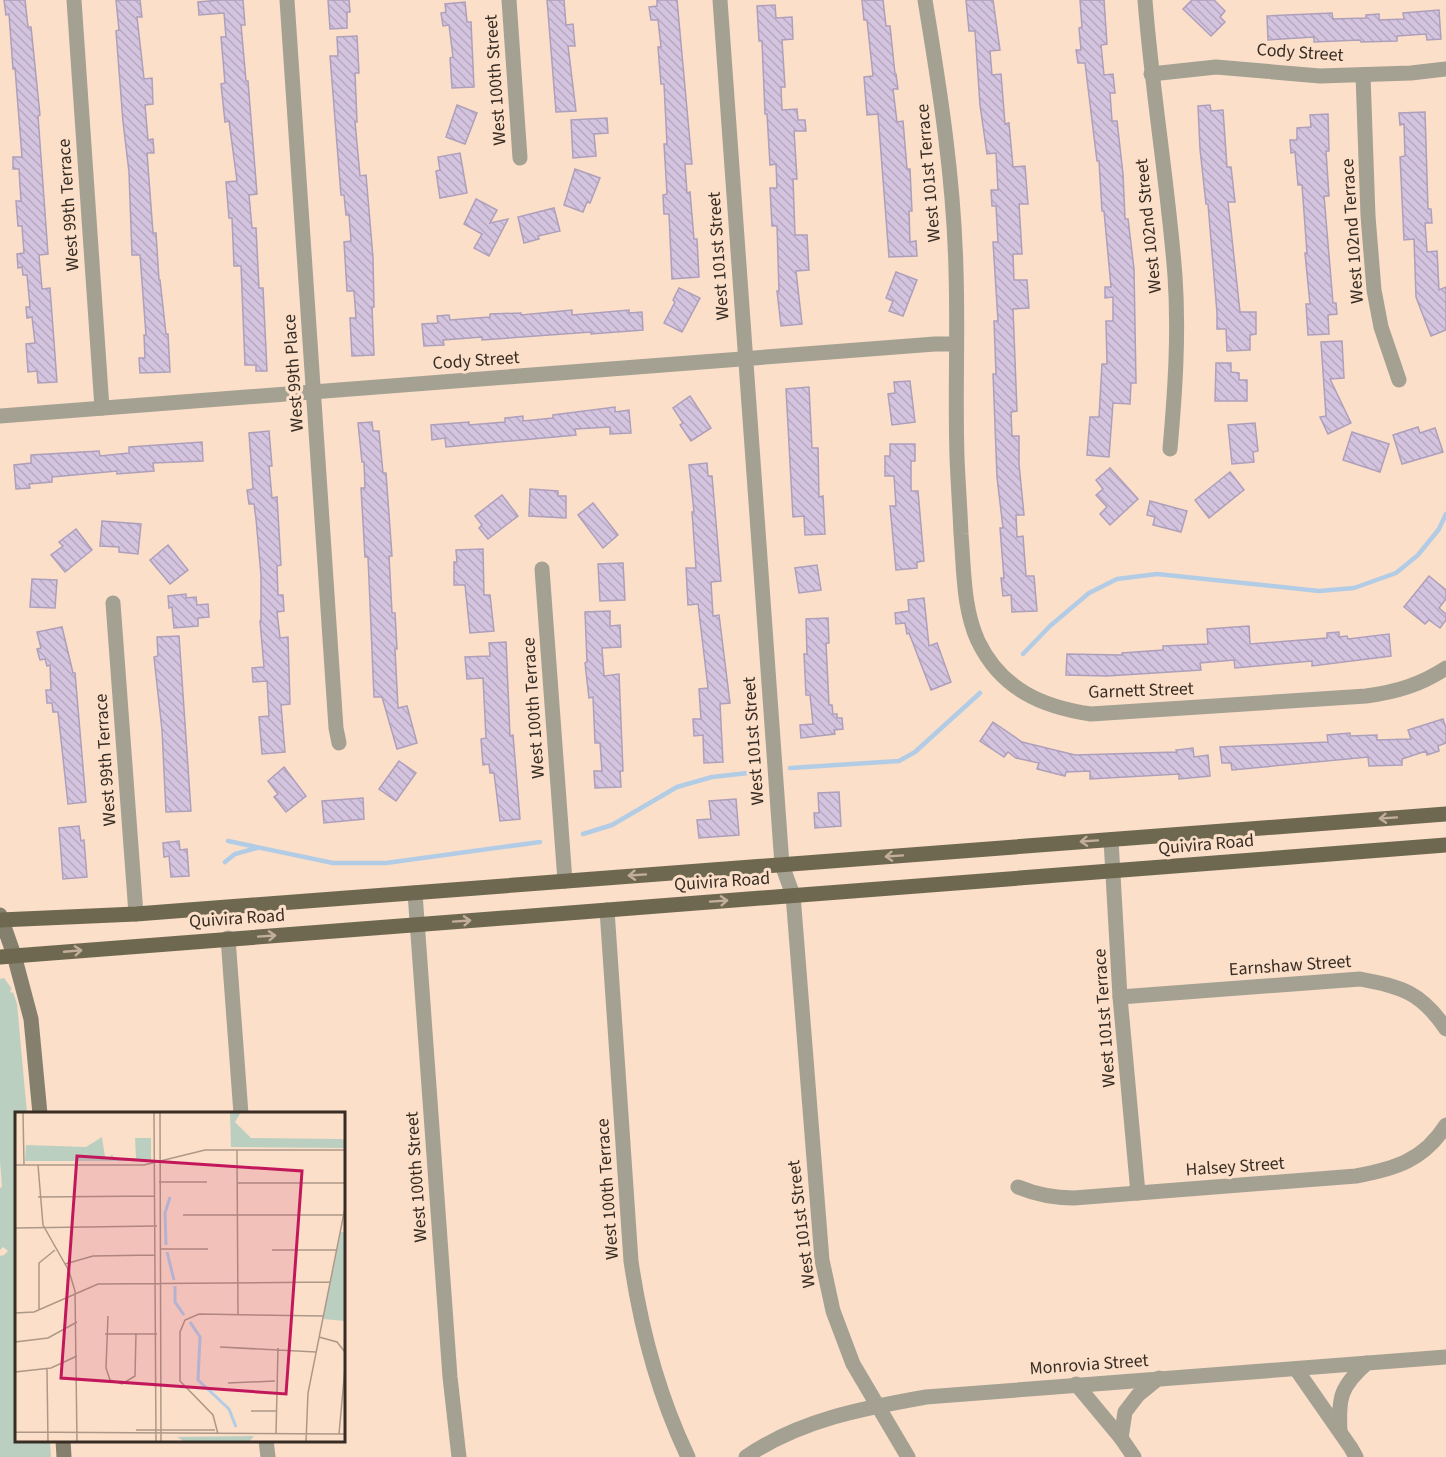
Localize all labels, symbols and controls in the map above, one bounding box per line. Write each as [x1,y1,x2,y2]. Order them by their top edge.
street label: West 100th Street [478,14,513,146]
street label: Cody Street [1256,37,1344,68]
street label: West 101st Terrace [910,103,947,243]
street label: West 99th Terrace [51,138,86,272]
street label: West 102nd Street [1129,157,1168,295]
street label: West 102nd Terrace [1335,157,1370,304]
street label: West 101st Street [702,191,735,321]
street label: West 99th Place [277,313,310,433]
street label: Cody Street [432,345,520,376]
street label: West 100th Terrace [516,636,551,779]
street label: West 101st Street [737,676,770,806]
street label: Garnett Street [1088,676,1194,705]
street label: West 99th Terrace [88,693,123,827]
one-way arrow [1378,813,1398,824]
street label: Quivira Road [1157,828,1255,861]
one-way arrow [1079,836,1099,847]
one-way arrow [885,851,905,862]
street label: Quivira Road [673,866,771,897]
one-way arrow [627,870,647,881]
one-way arrow [708,895,728,906]
street label: Quivira Road [188,903,286,934]
one-way arrow [451,915,471,926]
one-way arrow [257,930,277,941]
one-way arrow [62,945,82,956]
street label: West 101st Terrace [1087,948,1122,1088]
street label: Earnshaw Street [1228,949,1352,982]
street label: West 100th Street [399,1111,434,1243]
inset map [15,1112,345,1442]
street label: West 100th Terrace [590,1117,625,1260]
street label: Halsey Street [1185,1151,1285,1182]
street label: West 101st Street [781,1159,822,1289]
street label: Monrovia Street [1029,1348,1149,1381]

